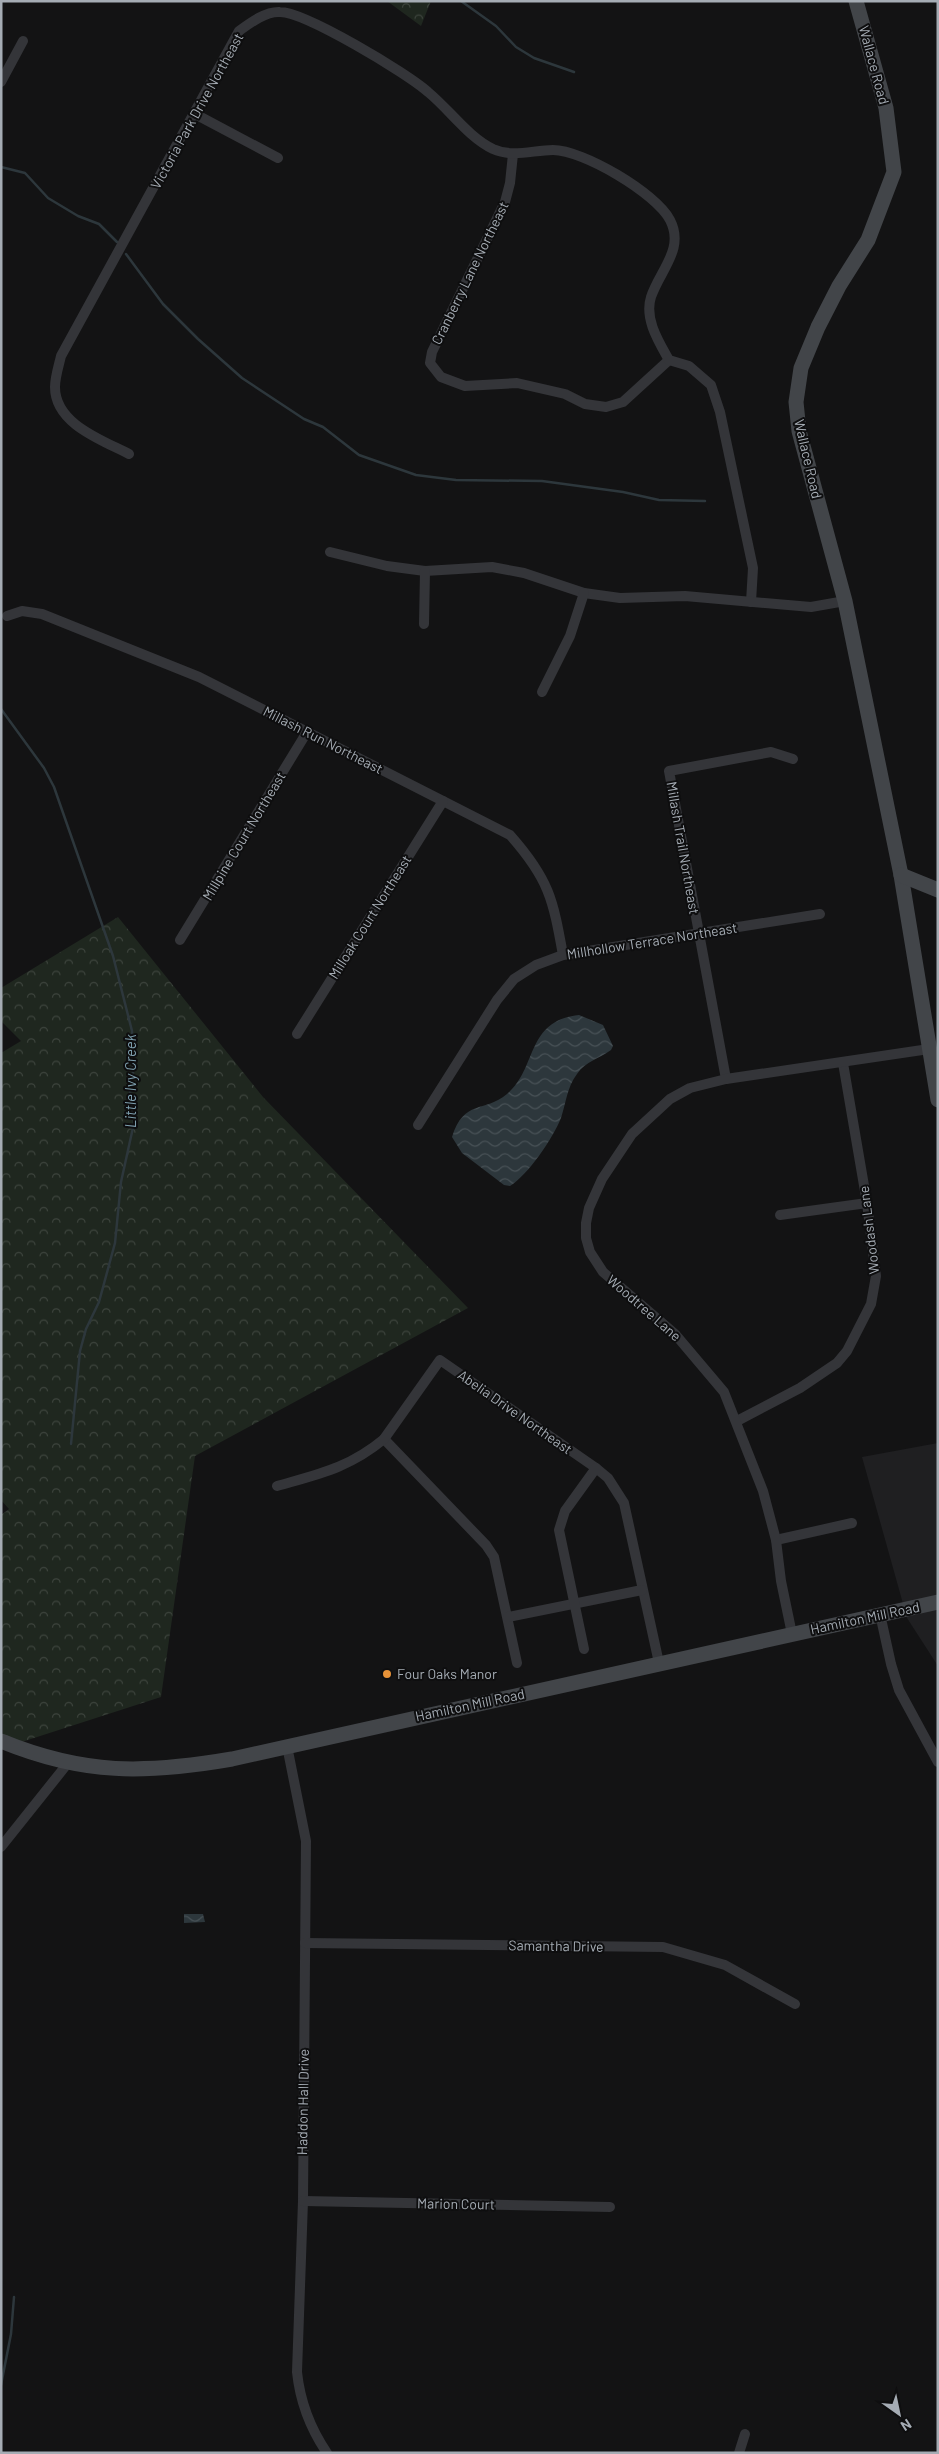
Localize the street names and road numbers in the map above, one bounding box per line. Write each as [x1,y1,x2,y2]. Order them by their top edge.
street label: Wallace Road [856,24,893,106]
street label: Victoria Park Drive Northeast [147,30,247,192]
street label: Cranberry Lane Northeast [427,198,512,347]
street label: Wallace Road [791,418,826,500]
street label: Millash Run Northeast [261,702,386,777]
street label: Millpine Court Northeast [198,768,289,903]
street label: Millash Trail Northeast [663,780,704,916]
street label: Milloak Court Northeast [325,852,415,982]
street label: Millhollow Terrace Northeast [565,919,738,962]
street label: Woodash Lane [855,1185,882,1275]
street label: Woodtree Lane [604,1271,685,1344]
street label: Abelia Drive Northeast [455,1366,576,1457]
street label: Hamilton Mill Road [809,1598,921,1637]
street label: Hamilton Mill Road [414,1685,526,1724]
street label: Samantha Drive [508,1936,604,1955]
street label: Haddon Hall Drive [293,2049,312,2155]
street label: Marion Court [417,2194,495,2213]

